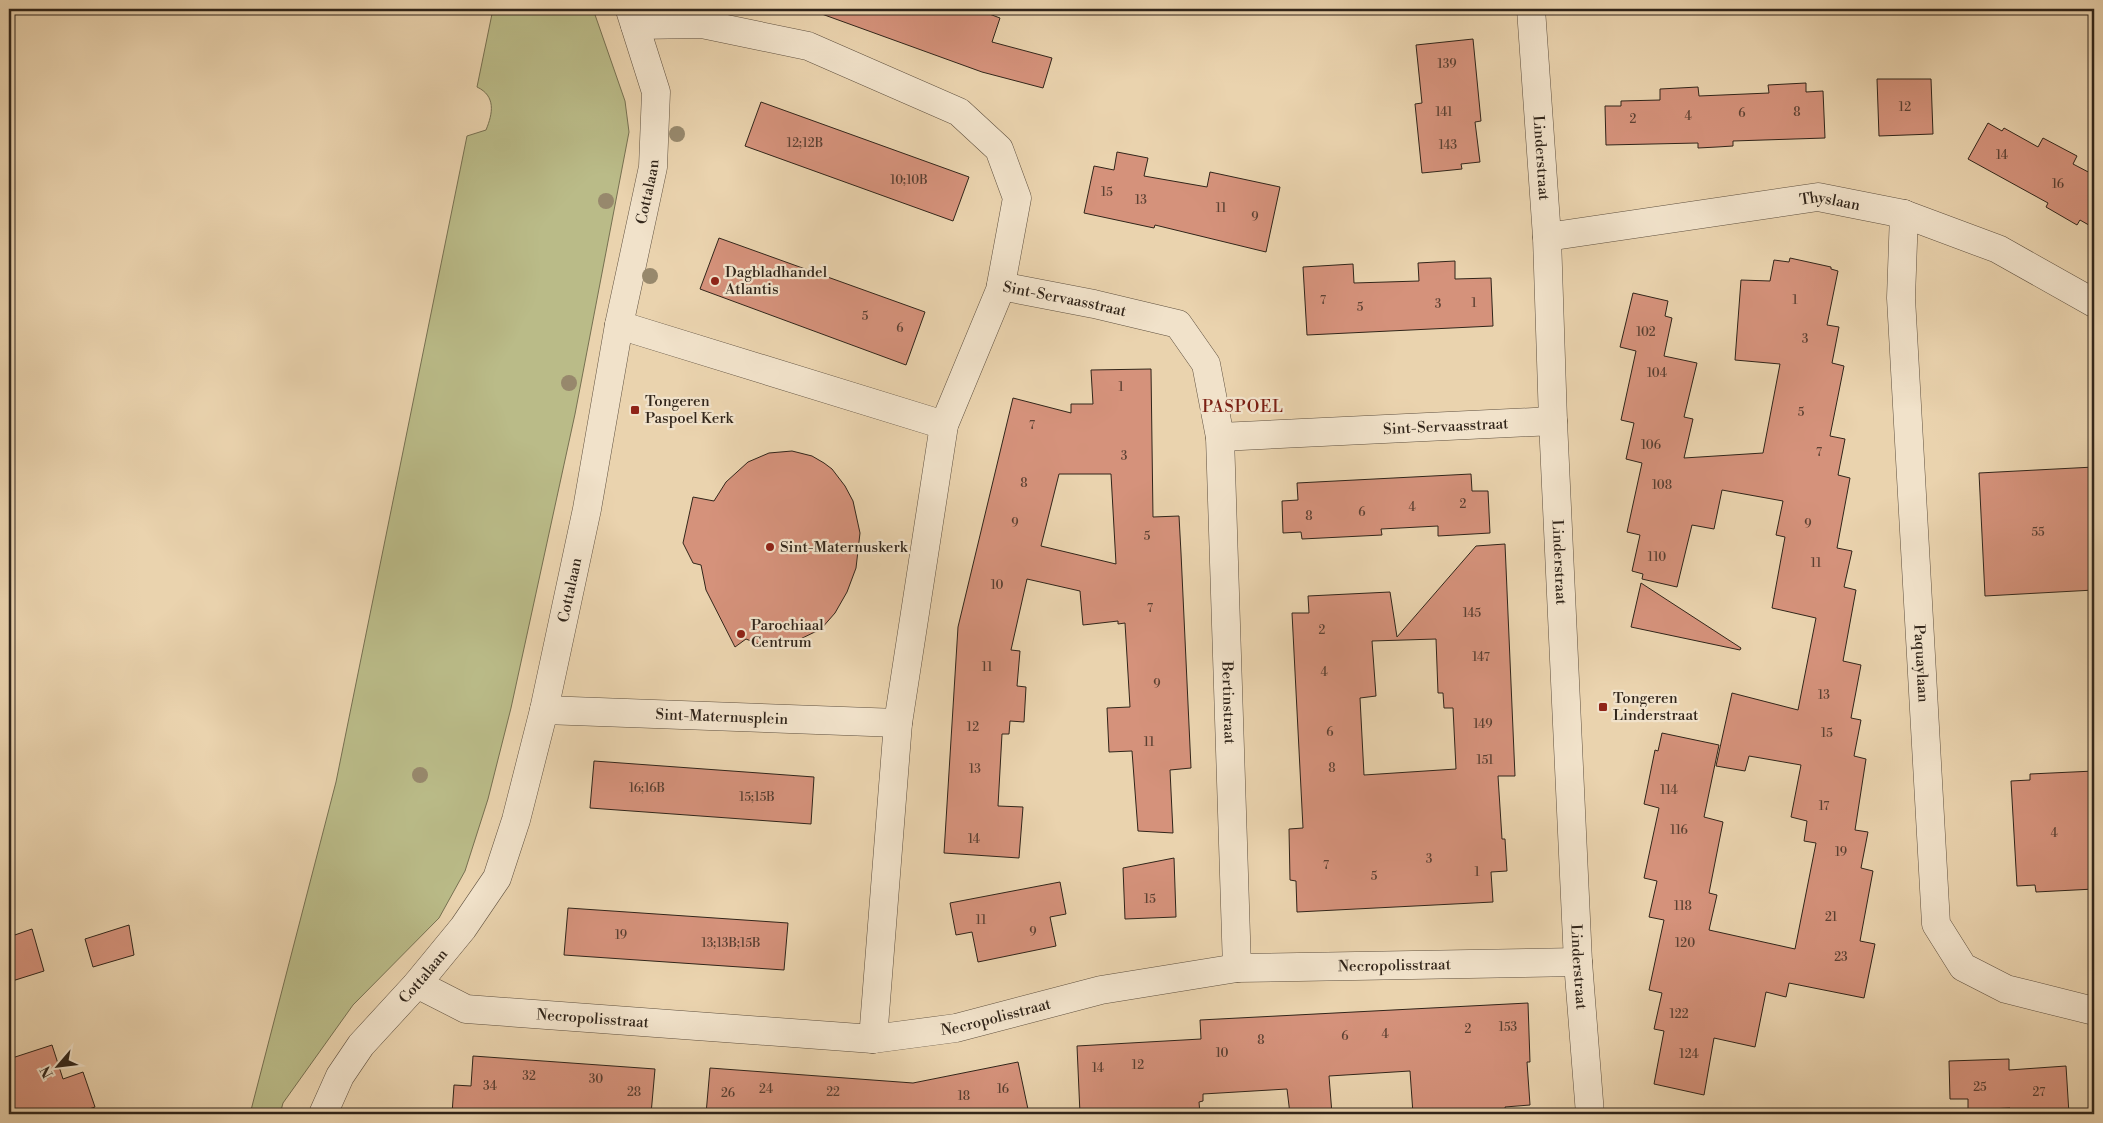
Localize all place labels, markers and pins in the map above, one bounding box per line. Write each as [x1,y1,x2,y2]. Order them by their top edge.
place label: Dagbladhandel Atlantis [724,263,828,299]
marker: Dagbladhandel Atlantis [709,275,721,287]
place label: Tongeren Paspoel Kerk [645,392,735,428]
marker: Tongeren Paspoel Kerk [629,404,641,416]
place label: Sint-Maternuskerk [780,538,909,557]
marker: Sint-Maternuskerk [764,541,776,553]
place label: Parochiaal Centrum [751,616,824,652]
marker: Parochiaal Centrum [735,628,747,640]
place label: Tongeren Linderstraat [1613,689,1699,725]
marker: Tongeren Linderstraat [1597,701,1609,713]

